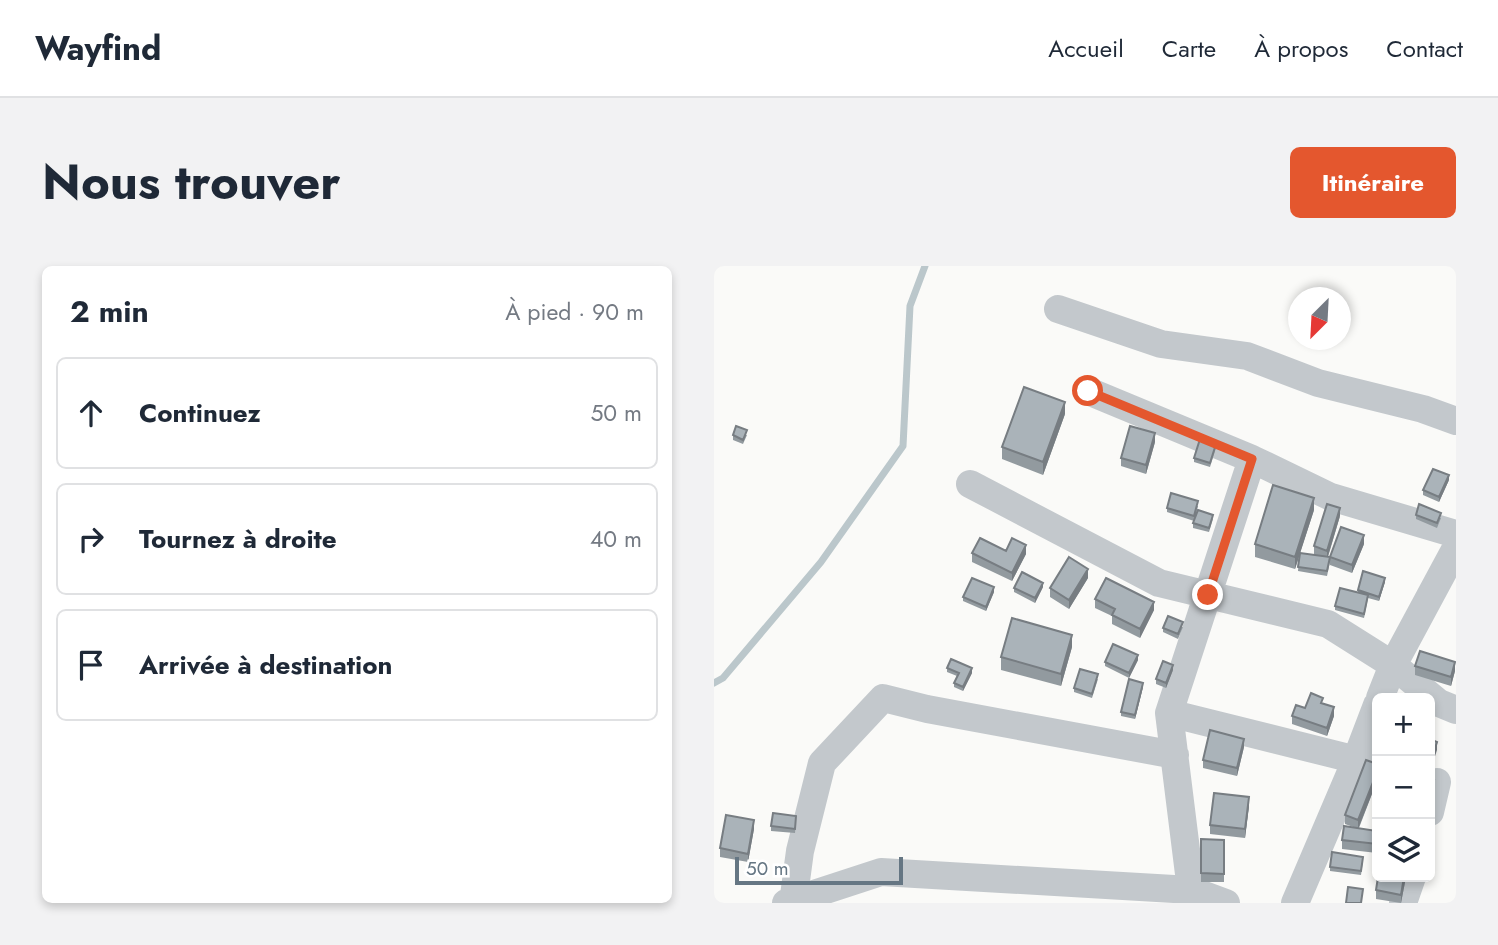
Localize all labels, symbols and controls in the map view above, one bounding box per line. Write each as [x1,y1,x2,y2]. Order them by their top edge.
text: Wayfind [35,25,161,72]
text: Accueil [1048,31,1124,66]
text: Carte [1162,31,1216,66]
text: À propos [1254,31,1348,66]
text: Contact [1386,31,1463,66]
text: Nous trouver [42,147,340,217]
button: Itinéraire [1290,147,1456,218]
north arrow [1288,287,1351,350]
text: 2 min [70,290,149,333]
text: À pied · 90 m [505,295,644,329]
route start [1072,375,1103,406]
icon: ahead [72,394,110,432]
text: Continuez [139,394,261,432]
text: 50 m [590,396,642,430]
icon: right [72,520,110,558]
text: Tournez à droite [139,520,337,558]
text: 40 m [590,522,642,556]
route end [1192,579,1223,610]
icon: arrive [72,646,110,684]
text: Arrivée à destination [139,646,392,684]
map controls [1372,693,1435,882]
button: + [1372,693,1435,756]
button: − [1372,756,1435,819]
button: layers [1372,819,1435,882]
scale bar [735,854,903,886]
text: 50 m [746,855,789,882]

